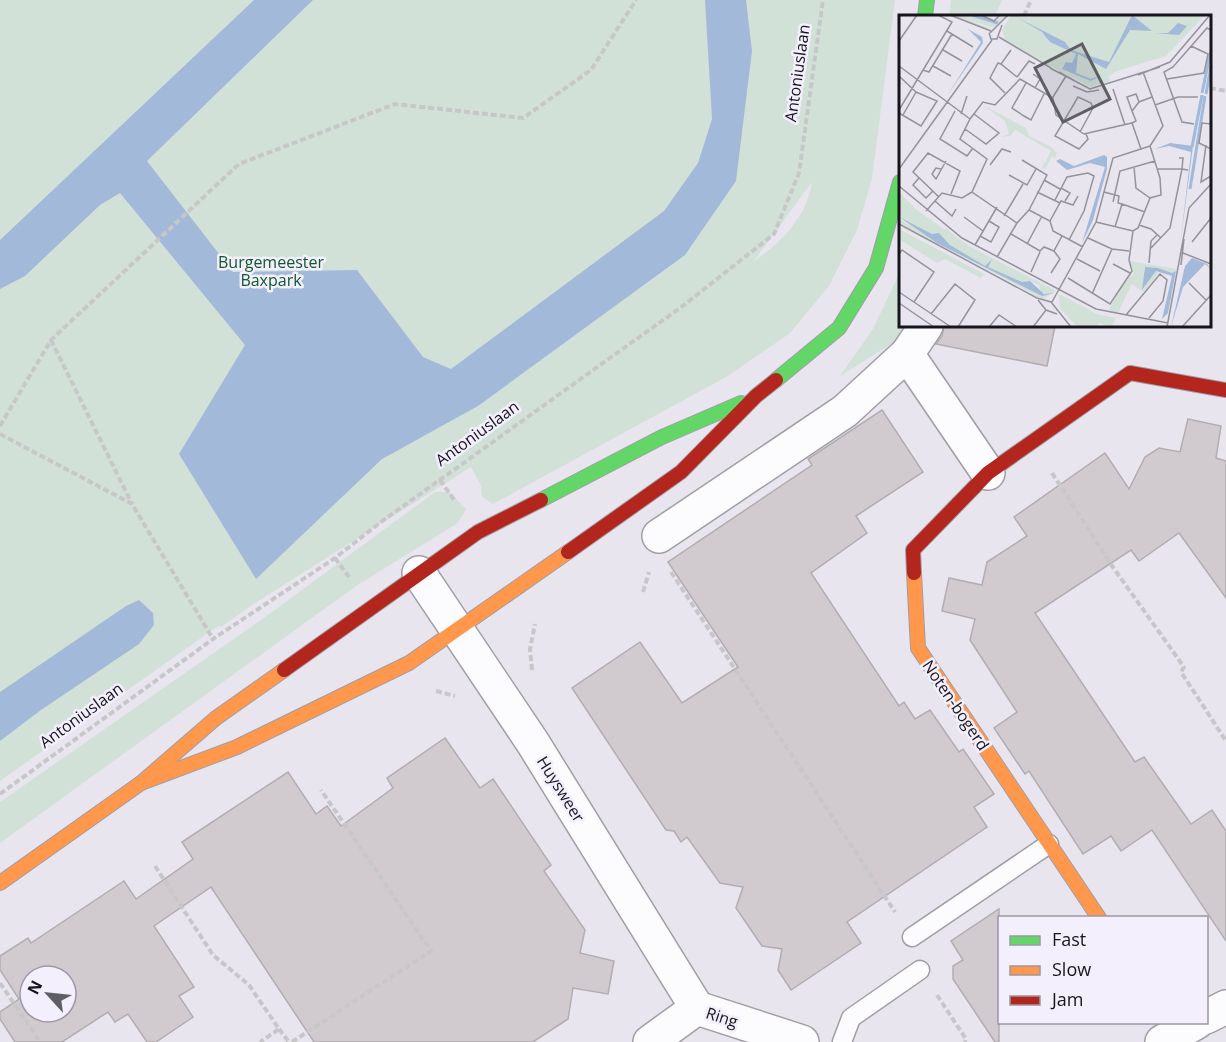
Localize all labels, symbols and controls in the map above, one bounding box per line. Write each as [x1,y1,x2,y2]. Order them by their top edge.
inset map [899,15,1211,327]
street label: Antoniuslaan [779,23,815,123]
park label: Burgemeester Baxpark [218,251,324,291]
street label: Antoniuslaan [431,395,523,471]
street label: Noten-bogerd [918,655,994,755]
street label: Antoniuslaan [35,677,127,753]
street label: Huysweer [532,752,590,827]
legend [998,916,1208,1024]
text: Fast [1052,927,1086,951]
text: Slow [1052,957,1091,981]
north arrow [18,964,78,1024]
text: N [22,976,47,998]
text: Jam [1050,987,1084,1011]
street label: Ring [703,1002,741,1033]

